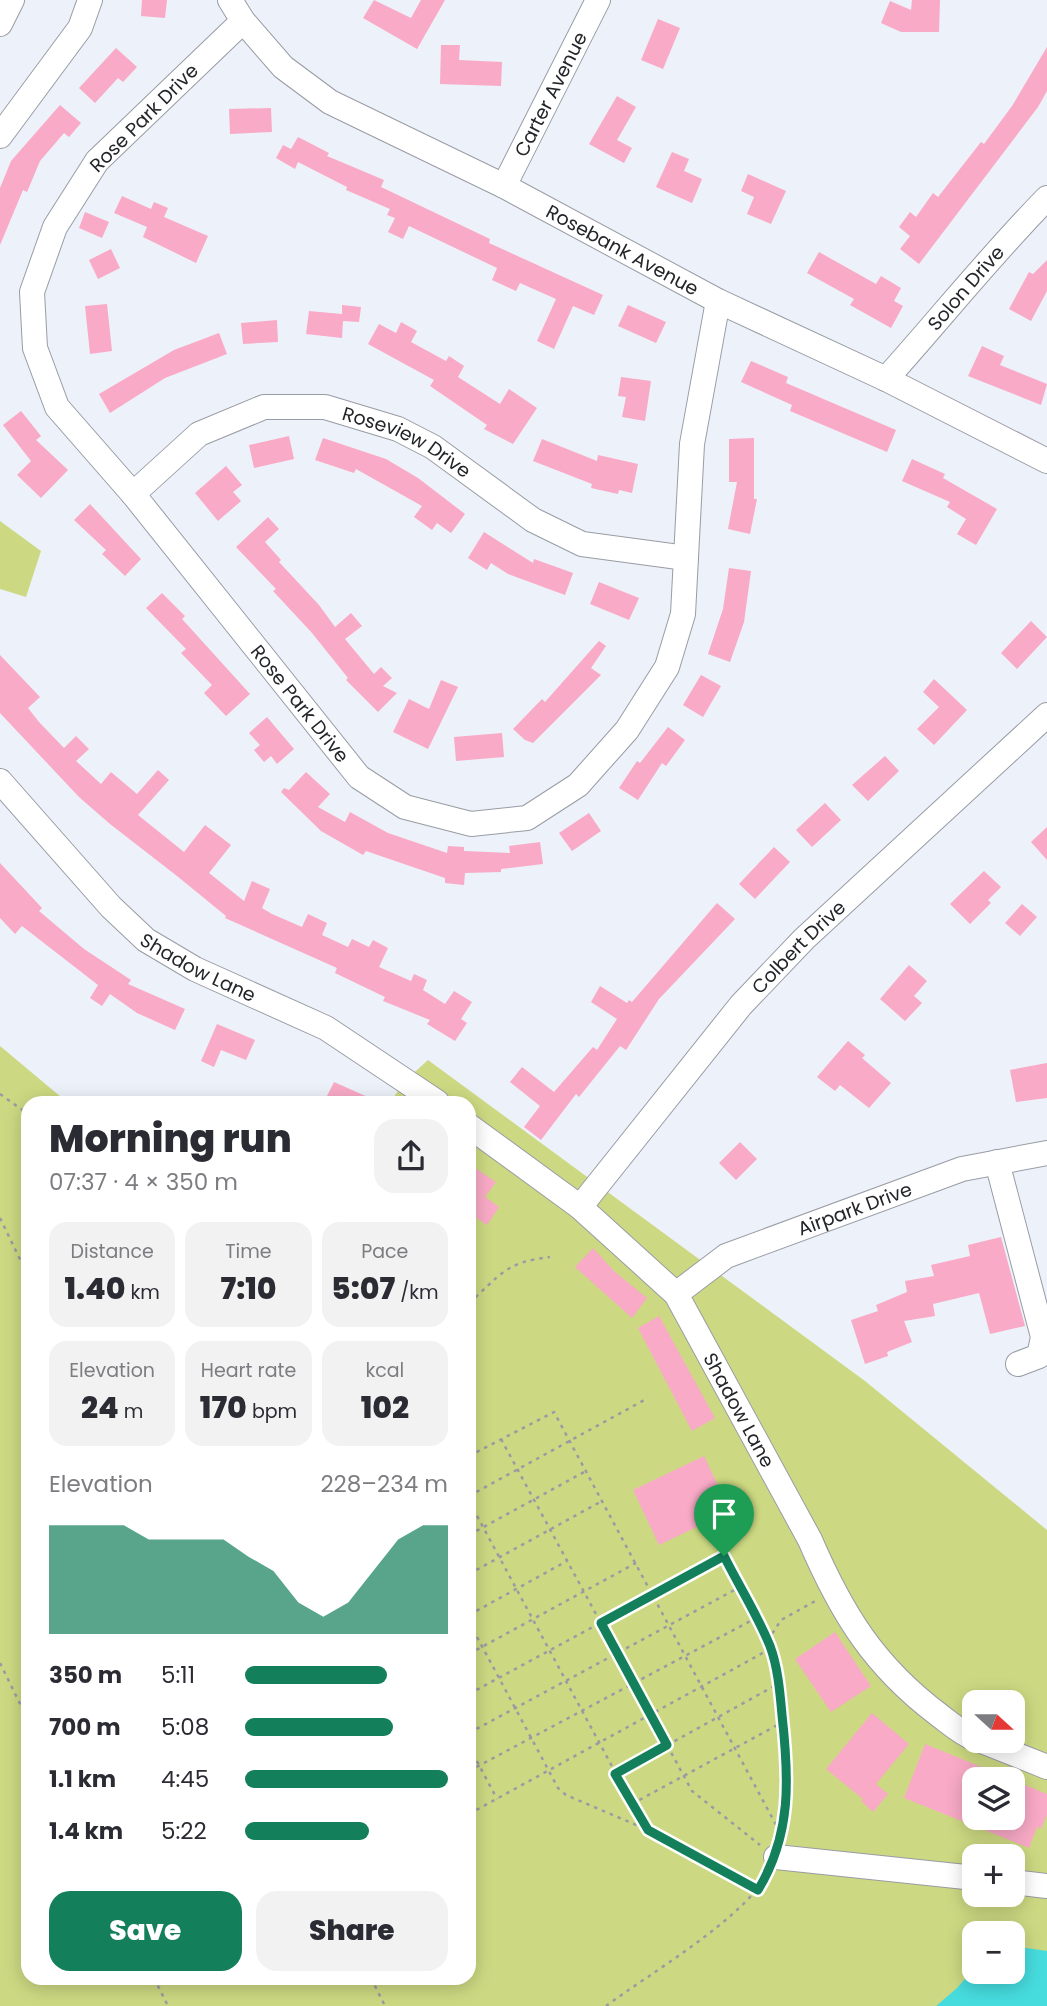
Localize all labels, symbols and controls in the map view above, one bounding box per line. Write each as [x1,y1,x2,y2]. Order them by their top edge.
street label: Carter Avenue [508,27,593,161]
street label: Rose Park Drive [84,58,204,178]
street label: Rosebank Avenue [541,198,704,302]
street label: Solon Drive [921,239,1010,336]
street label: Roseview Drive [339,400,477,484]
street label: Rose Park Drive [245,639,356,768]
street label: Colbert Drive [745,894,851,1000]
street label: Shadow Lane [135,926,260,1008]
text: Morning run [49,1112,292,1165]
button: share [374,1119,448,1193]
text: 07:37 · 4 × 350 m [49,1166,238,1198]
street label: Airpark Drive [794,1175,916,1242]
text: Distance [71,1238,154,1265]
text: Time [225,1238,272,1265]
text: Pace [361,1238,408,1265]
text: 1.40 [64,1267,125,1310]
text: 7:10 [220,1267,277,1310]
text: 5:07 [331,1267,395,1310]
text: km [125,1279,160,1306]
text: /km [395,1279,439,1306]
street label: Shadow Lane [697,1348,781,1472]
text: Elevation [69,1357,155,1384]
text: Heart rate [201,1357,296,1384]
text: kcal [365,1357,404,1384]
text: 24 [81,1386,119,1429]
text: 170 [200,1386,247,1429]
text: 102 [361,1386,409,1429]
text: m [119,1398,143,1425]
text: bpm [247,1398,297,1425]
text: Elevation [49,1468,153,1500]
text: 228–234 m [320,1468,448,1500]
pin [694,1484,754,1556]
icon: arrive [705,1495,743,1533]
text: 350 m [49,1659,122,1691]
text: 5:11 [161,1659,195,1691]
north arrow [962,1690,1026,1754]
map controls [962,1690,1025,1984]
text: 700 m [49,1711,121,1743]
text: 5:08 [161,1711,209,1743]
text: 1.1 km [49,1763,116,1795]
text: 4:45 [161,1763,209,1795]
button: layers [962,1767,1025,1830]
text: 1.4 km [49,1815,123,1847]
text: 5:22 [161,1815,207,1847]
button: + [962,1844,1025,1907]
button: Save [49,1891,242,1971]
button: Share [256,1891,448,1971]
button: − [962,1921,1025,1984]

